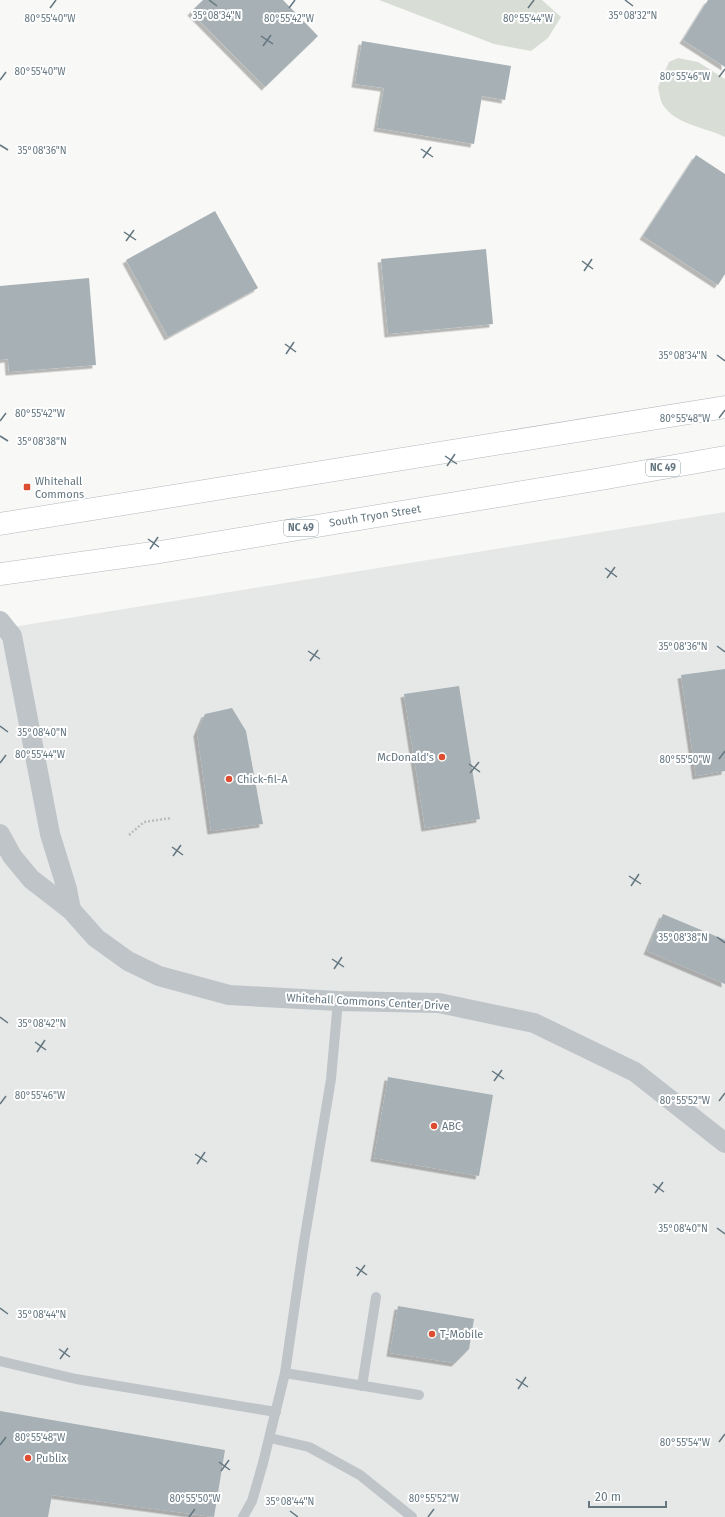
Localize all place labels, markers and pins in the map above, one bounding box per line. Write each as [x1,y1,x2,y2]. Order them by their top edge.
place label: Whitehall Commons [35,475,84,501]
marker: Whitehall Commons [22,482,32,492]
place label: McDonald's [377,751,434,764]
marker: McDonald's [437,752,447,762]
place label: Chick-fil-A [237,773,288,786]
marker: Chick-fil-A [224,774,234,784]
place label: ABC [442,1120,461,1133]
marker: ABC [429,1121,439,1131]
place label: T-Mobile [440,1328,483,1341]
marker: T-Mobile [427,1329,437,1339]
place label: Publix [36,1452,67,1465]
marker: Publix [23,1453,33,1463]

